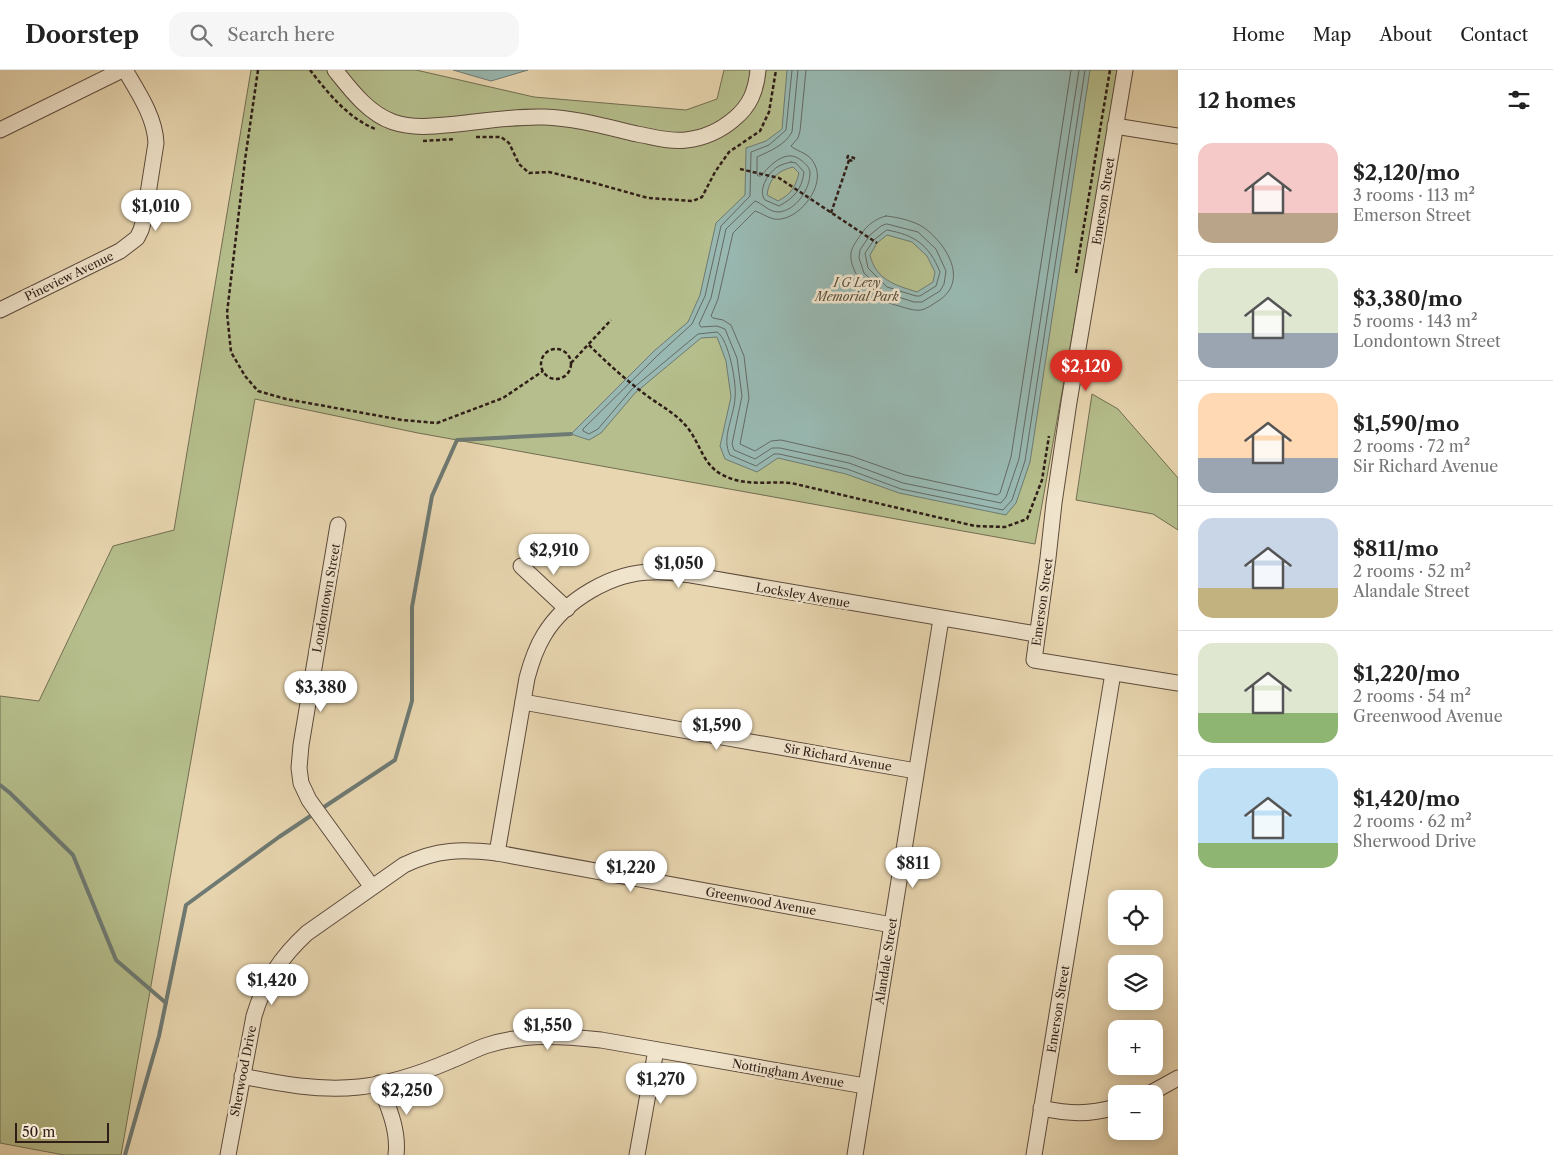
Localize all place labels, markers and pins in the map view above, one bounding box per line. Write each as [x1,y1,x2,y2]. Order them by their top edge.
pin: $1,010 [115,190,197,232]
pin: $2,120 [1045,350,1127,392]
pin: $2,910 [513,534,595,576]
pin: $1,050 [638,546,720,589]
pin: $3,380 [280,670,362,713]
pin: $1,590 [676,708,758,751]
pin: $811 [883,846,943,889]
pin: $1,220 [590,850,672,893]
pin: $1,420 [231,964,313,1006]
pin: $1,550 [507,1008,589,1051]
pin: $1,270 [620,1062,702,1105]
pin: $2,250 [366,1074,448,1116]

